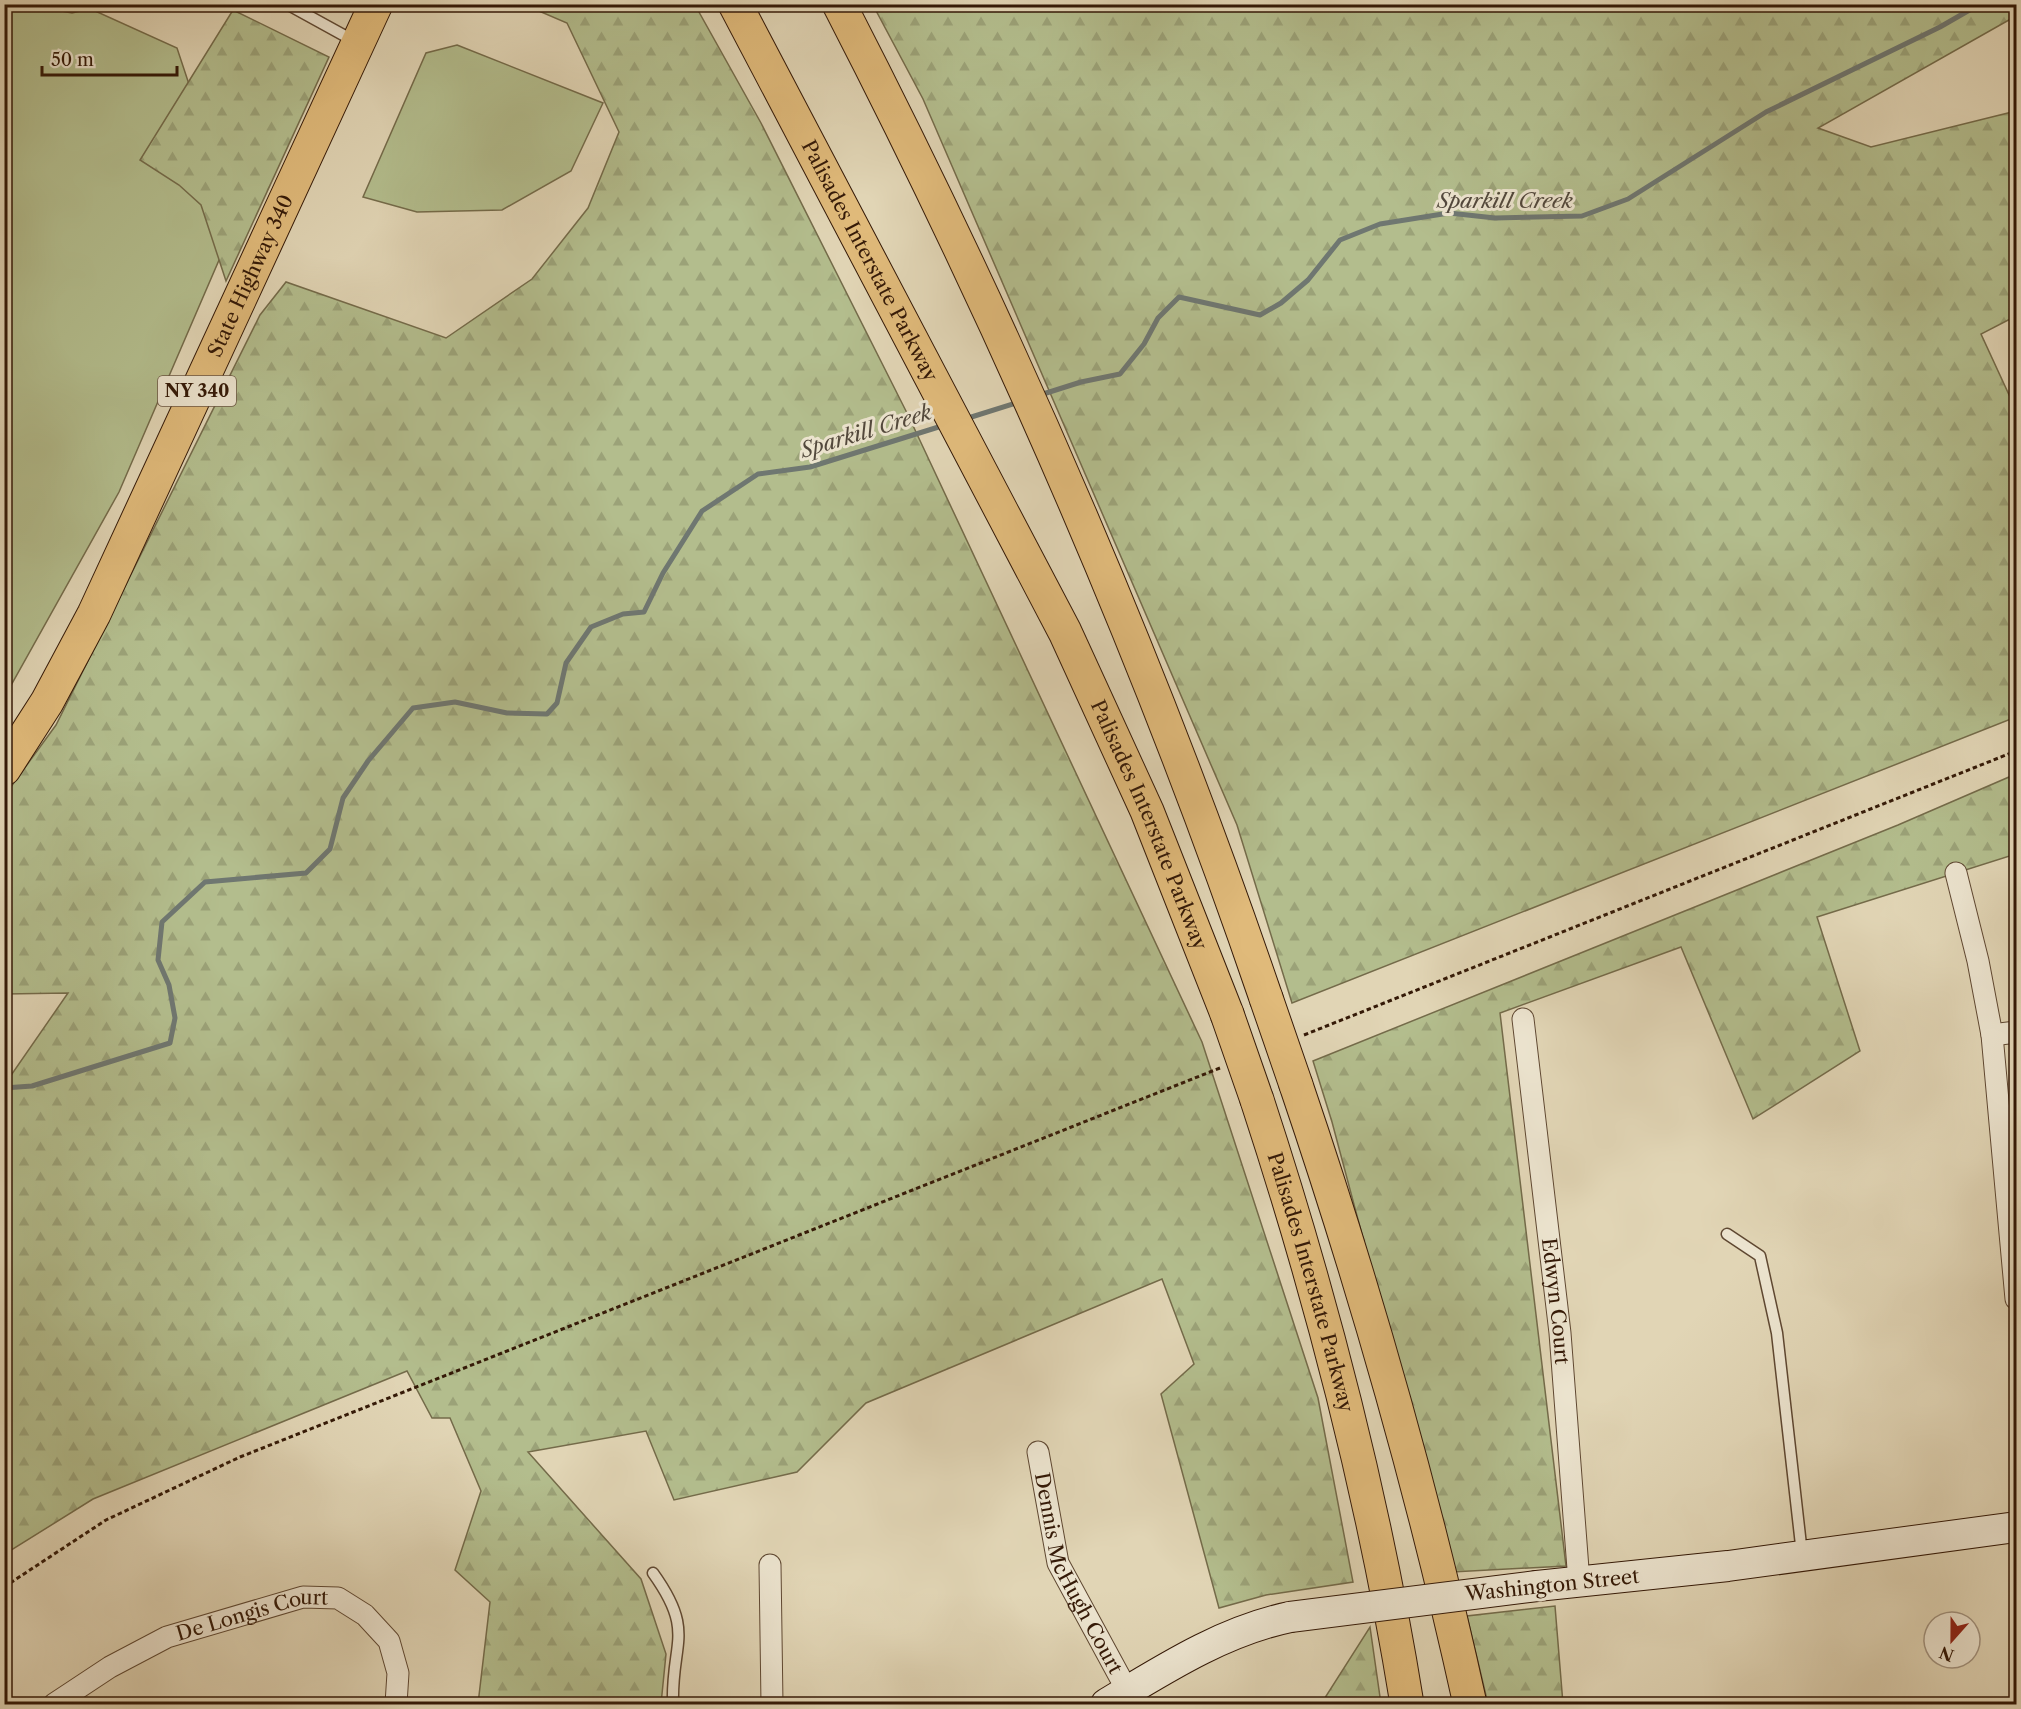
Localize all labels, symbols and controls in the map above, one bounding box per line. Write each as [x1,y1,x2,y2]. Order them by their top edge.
scale bar [42,39,177,77]
text: 50 m [51,49,94,71]
street label: Palisades Interstate Parkway [797,136,944,386]
water label: Sparkill Creek [1435,188,1573,213]
street label: State Highway 340 [203,191,298,361]
road number: NY 340 [158,376,236,406]
water label: Sparkill Creek [796,399,935,463]
street label: Palisades Interstate Parkway [1086,696,1213,954]
street label: Palisades Interstate Parkway [1263,1149,1359,1415]
street label: Edwyn Court [1537,1237,1574,1365]
street label: Dennis McHugh Court [1030,1471,1128,1678]
street label: Washington Street [1463,1564,1640,1606]
street label: De Longis Court [173,1585,328,1646]
north arrow [1922,1610,1982,1670]
text: N [1936,1642,1957,1666]

